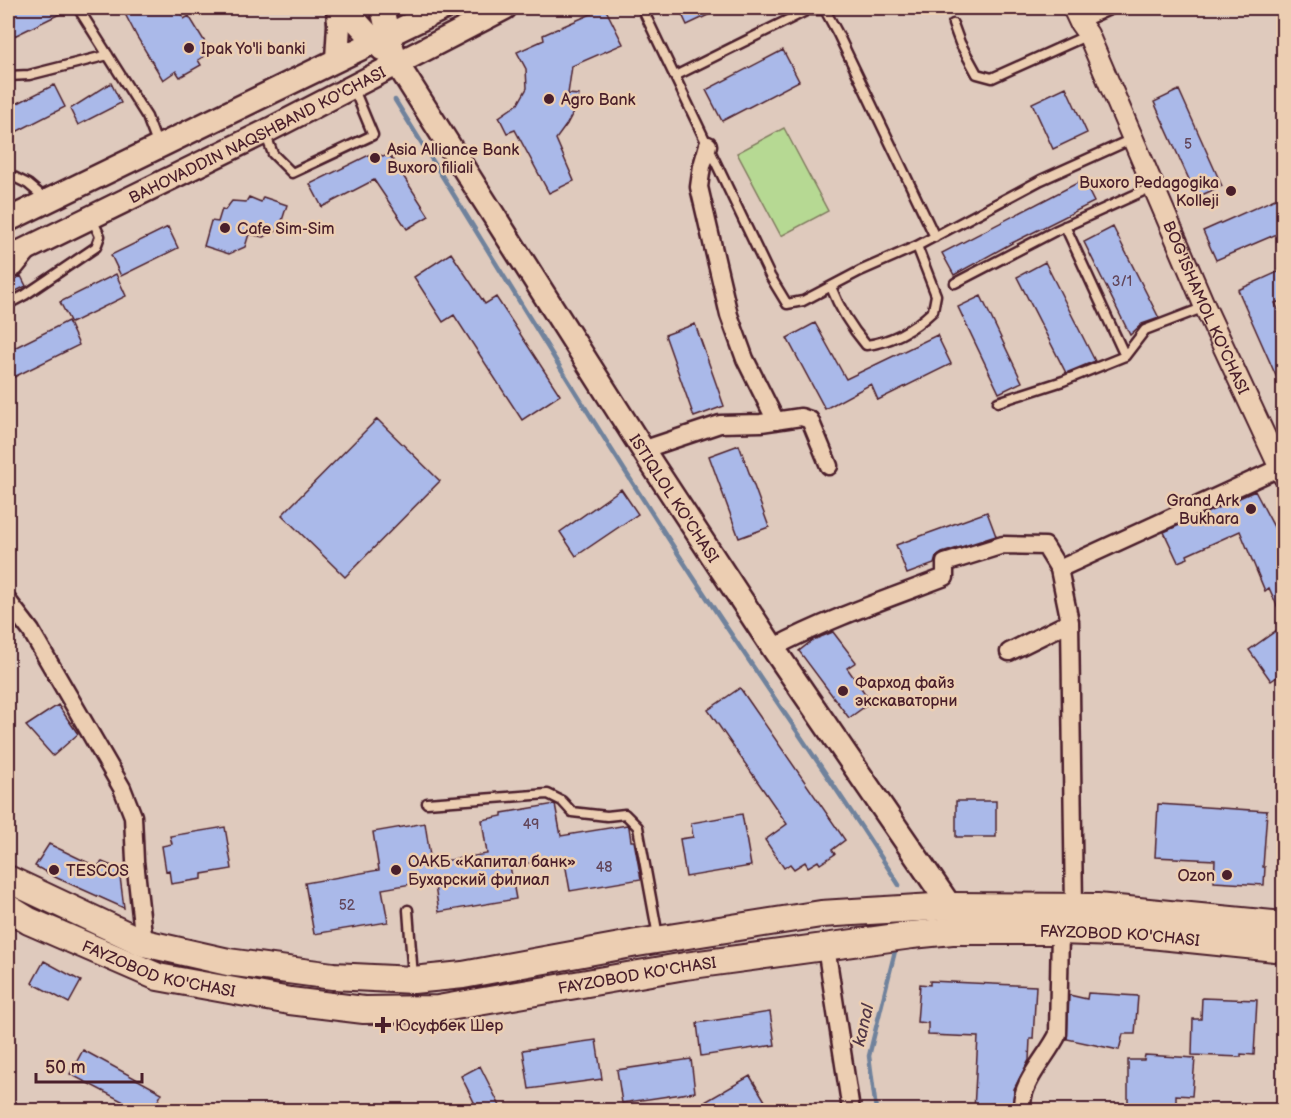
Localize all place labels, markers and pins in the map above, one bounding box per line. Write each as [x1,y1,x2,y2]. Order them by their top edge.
place label: Ipak Yo'li banki [201,40,306,59]
marker: Ipak Yo'li banki [182,41,196,55]
place label: Agro Bank [561,91,636,110]
marker: Agro Bank [542,92,556,106]
place label: Asia Alliance Bank Buxoro filiali [387,141,519,178]
marker: Asia Alliance Bank Buxoro filiali [368,151,382,165]
place label: Buxoro Pedagogika Kolleji [1079,174,1219,211]
marker: Buxoro Pedagogika Kolleji [1224,184,1238,198]
place label: Cafe Sim-Sim [237,220,334,239]
marker: Cafe Sim-Sim [218,221,232,235]
place label: Grand Ark Bukhara [1167,492,1239,529]
marker: Grand Ark Bukhara [1244,502,1258,516]
place label: Фарход файз экскаваторни [855,674,957,711]
marker: Фарход файз экскаваторни [836,684,850,698]
place label: ОАКБ «Капитал банк» Бухарский филиал [408,853,576,890]
place label: TESCOS [66,862,129,881]
marker: TESCOS [47,863,61,877]
marker: ОАКБ «Капитал банк» Бухарский филиал [389,863,403,877]
place label: Ozon [1177,867,1215,886]
marker: Ozon [1220,868,1234,882]
place label: Юсуфбек Шер [395,1017,503,1036]
marker: Юсуфбек Шер [376,1018,390,1032]

